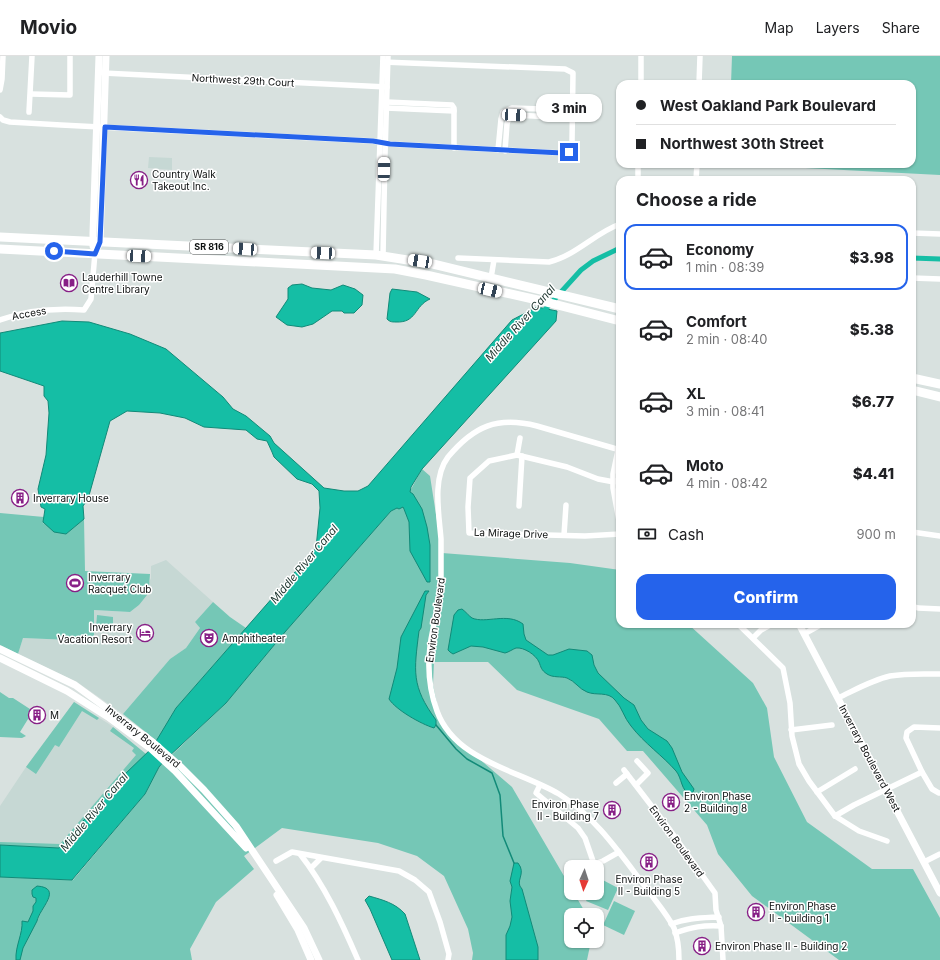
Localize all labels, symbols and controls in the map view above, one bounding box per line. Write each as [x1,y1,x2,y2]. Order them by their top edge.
text: Movio [20,16,77,39]
text: Map [765,19,794,36]
text: Layers [816,19,860,36]
text: Share [882,19,920,36]
street label: Northwest 29th Court [191,71,295,89]
callout: 3 min [536,94,602,122]
text: West Oakland Park Boulevard [660,96,876,115]
text: 3 min [551,100,587,116]
car [502,108,526,122]
text: Northwest 30th Street [660,134,824,153]
route end [560,143,578,161]
car [378,157,390,181]
place label: Country Walk Takeout Inc. [152,168,216,192]
restaurant icon: Country Walk Takeout Inc. [129,170,149,190]
text: Choose a ride [636,189,757,210]
icon: car [638,239,674,275]
road number: SR 816 [190,240,228,254]
text: Economy [686,240,754,259]
route start [45,242,63,260]
car [233,242,257,256]
car [311,246,335,260]
text: $3.98 [850,248,894,267]
car [127,249,151,263]
car [407,253,433,269]
text: 1 min · 08:39 [686,259,764,275]
place label: Lauderhill Towne Centre Library [82,271,163,295]
library icon: Lauderhill Towne Centre Library [59,273,79,293]
car [477,281,503,299]
water label: Middle River Canal [482,282,558,364]
street label: Access [11,304,47,322]
icon: car [638,311,674,347]
text: Comfort [686,312,747,331]
text: $5.38 [850,320,894,339]
text: 2 min · 08:40 [686,331,767,347]
icon: car [638,383,674,419]
text: XL [686,384,706,403]
text: $6.77 [852,392,894,411]
text: 3 min · 08:41 [686,403,764,419]
icon: car [638,455,674,491]
text: Moto [686,456,724,475]
text: $4.41 [853,464,894,483]
text: 4 min · 08:42 [686,475,768,491]
building icon: Inverrary House [10,488,30,508]
place label: Inverrary House [33,492,109,504]
water label: Middle River Canal [267,522,341,606]
icon: cash [636,523,658,545]
text: Cash [668,525,704,544]
street label: La Mirage Drive [474,526,549,540]
text: 900 m [856,526,896,542]
place label: Inverrary Racquet Club [88,571,151,595]
sports icon: Inverrary Racquet Club [65,573,85,593]
button: Confirm [636,574,896,620]
street label: Environ Boulevard [423,577,447,663]
place label: Inverrary Vacation Resort [58,621,133,645]
hotel icon: Inverrary Vacation Resort [135,623,155,643]
theatre icon: Amphitheater [199,628,219,648]
place label: Amphitheater [222,632,286,644]
street label: Inverrary Boulevard [103,702,183,770]
street label: Inverrary Boulevard West [837,703,904,814]
building icon: M [27,705,47,725]
place label: M [50,709,59,721]
water label: Middle River Canal [57,770,131,854]
place label: Environ Phase 2 - Building 8 [684,790,751,814]
building icon: Environ Phase 2 - Building 8 [661,792,681,812]
place label: Environ Phase II - Building 7 [532,798,599,822]
building icon: Environ Phase II - Building 7 [602,800,622,820]
street label: Environ Boulevard [647,803,707,879]
building icon: Environ Phase II - Building 5 [639,852,659,872]
north arrow [564,860,604,900]
map controls [564,860,604,948]
place label: Environ Phase II - Building 5 [615,873,683,897]
place label: Environ Phase II - building 1 [769,900,836,924]
building icon: Environ Phase II - building 1 [746,902,766,922]
button: locate [564,908,604,948]
building icon: Environ Phase II - Building 2 [692,936,712,956]
place label: Environ Phase II - Building 2 [715,940,847,952]

